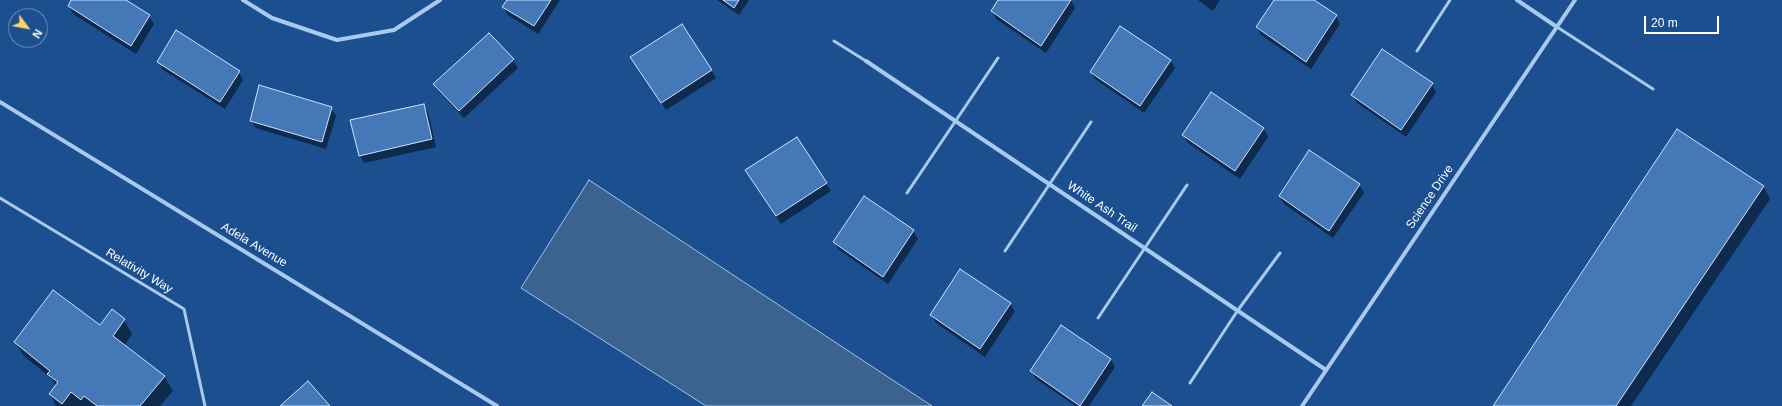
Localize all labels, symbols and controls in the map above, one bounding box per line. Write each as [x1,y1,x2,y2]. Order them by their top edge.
north arrow [8,8,48,48]
scale bar [1646,8,1721,34]
text: 20 m [1651,16,1678,30]
text: N [30,27,45,40]
street label: Science Drive [1403,162,1457,232]
street label: White Ash Trail [1064,178,1140,236]
street label: Adela Avenue [218,220,290,270]
street label: Relativity Way [103,245,175,297]

